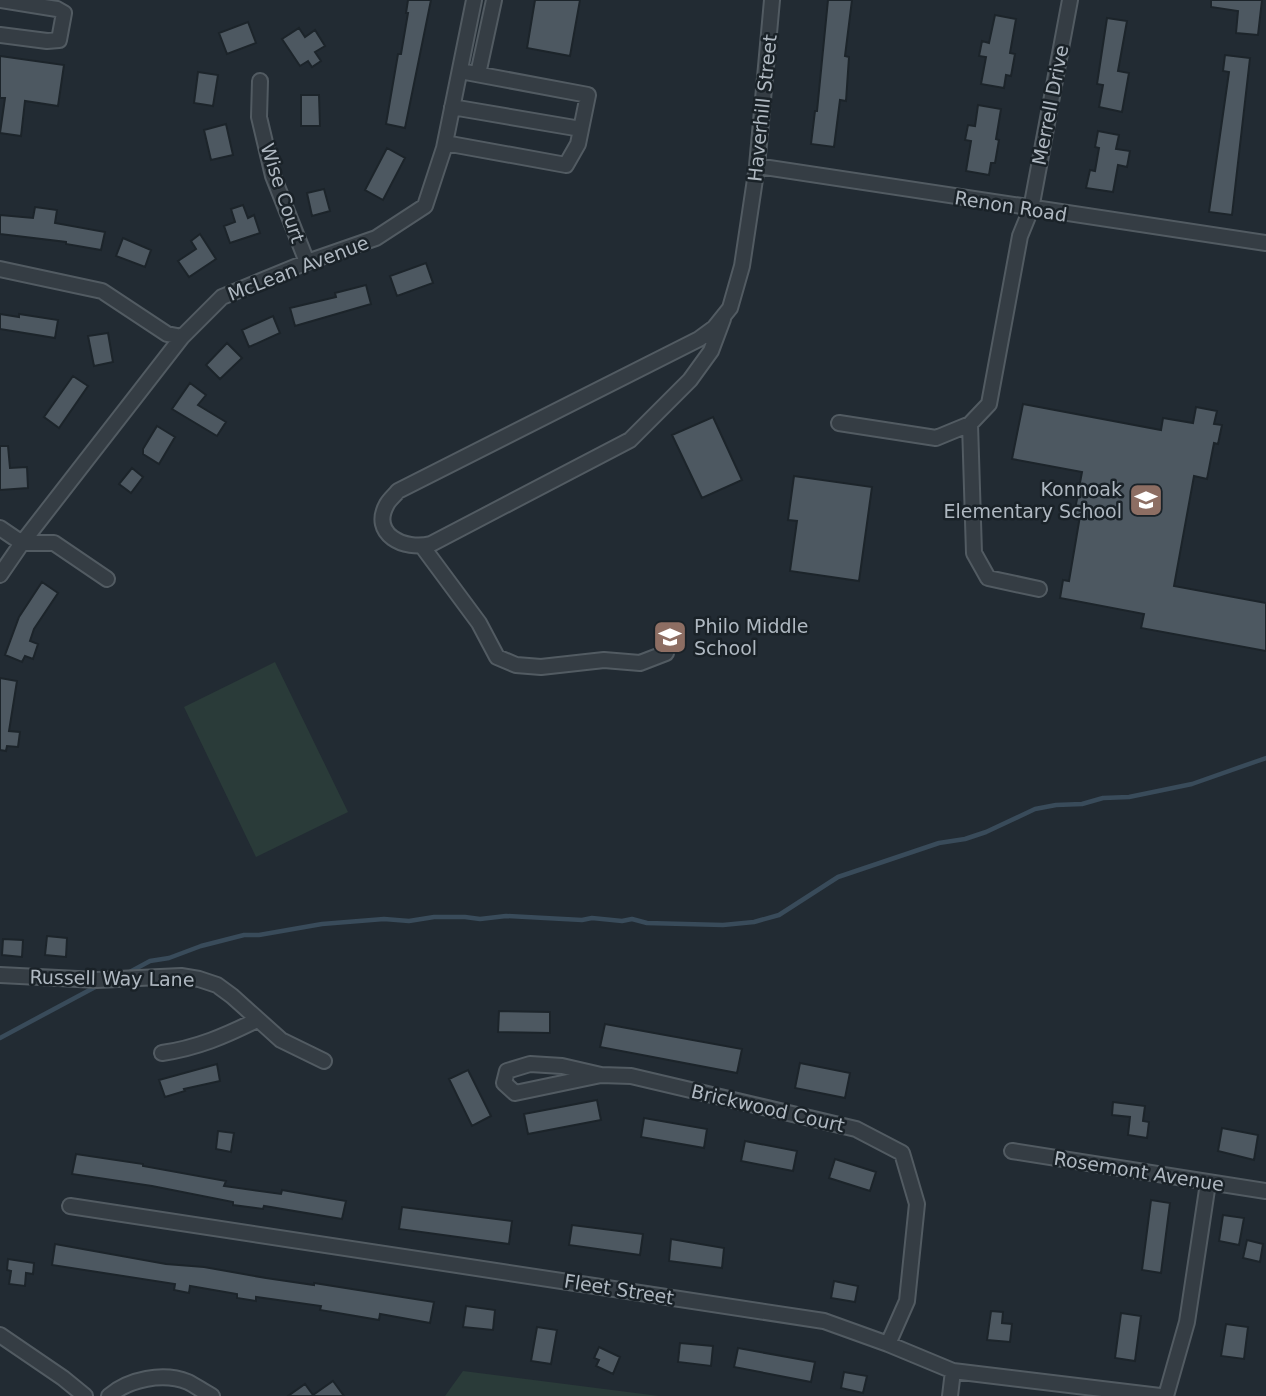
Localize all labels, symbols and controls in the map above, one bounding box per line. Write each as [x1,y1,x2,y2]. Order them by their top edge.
street label: Haverhill Street [743,33,781,183]
street label: Merrell Drive [1028,43,1072,167]
street label: Wise Court [257,140,309,246]
street label: Renon Road [953,186,1069,226]
street label: McLean Avenue [224,231,372,305]
place label: Konnoak Elementary School [944,478,1122,522]
school or university icon: Konnoak Elementary School [1127,481,1165,519]
place label: Philo Middle School [694,615,808,659]
school or university icon: Philo Middle School [651,618,689,656]
street label: Russell Way Lane [29,966,195,990]
street label: Brickwood Court [689,1080,847,1136]
street label: Rosemont Avenue [1052,1147,1226,1195]
street label: Fleet Street [563,1269,675,1309]

